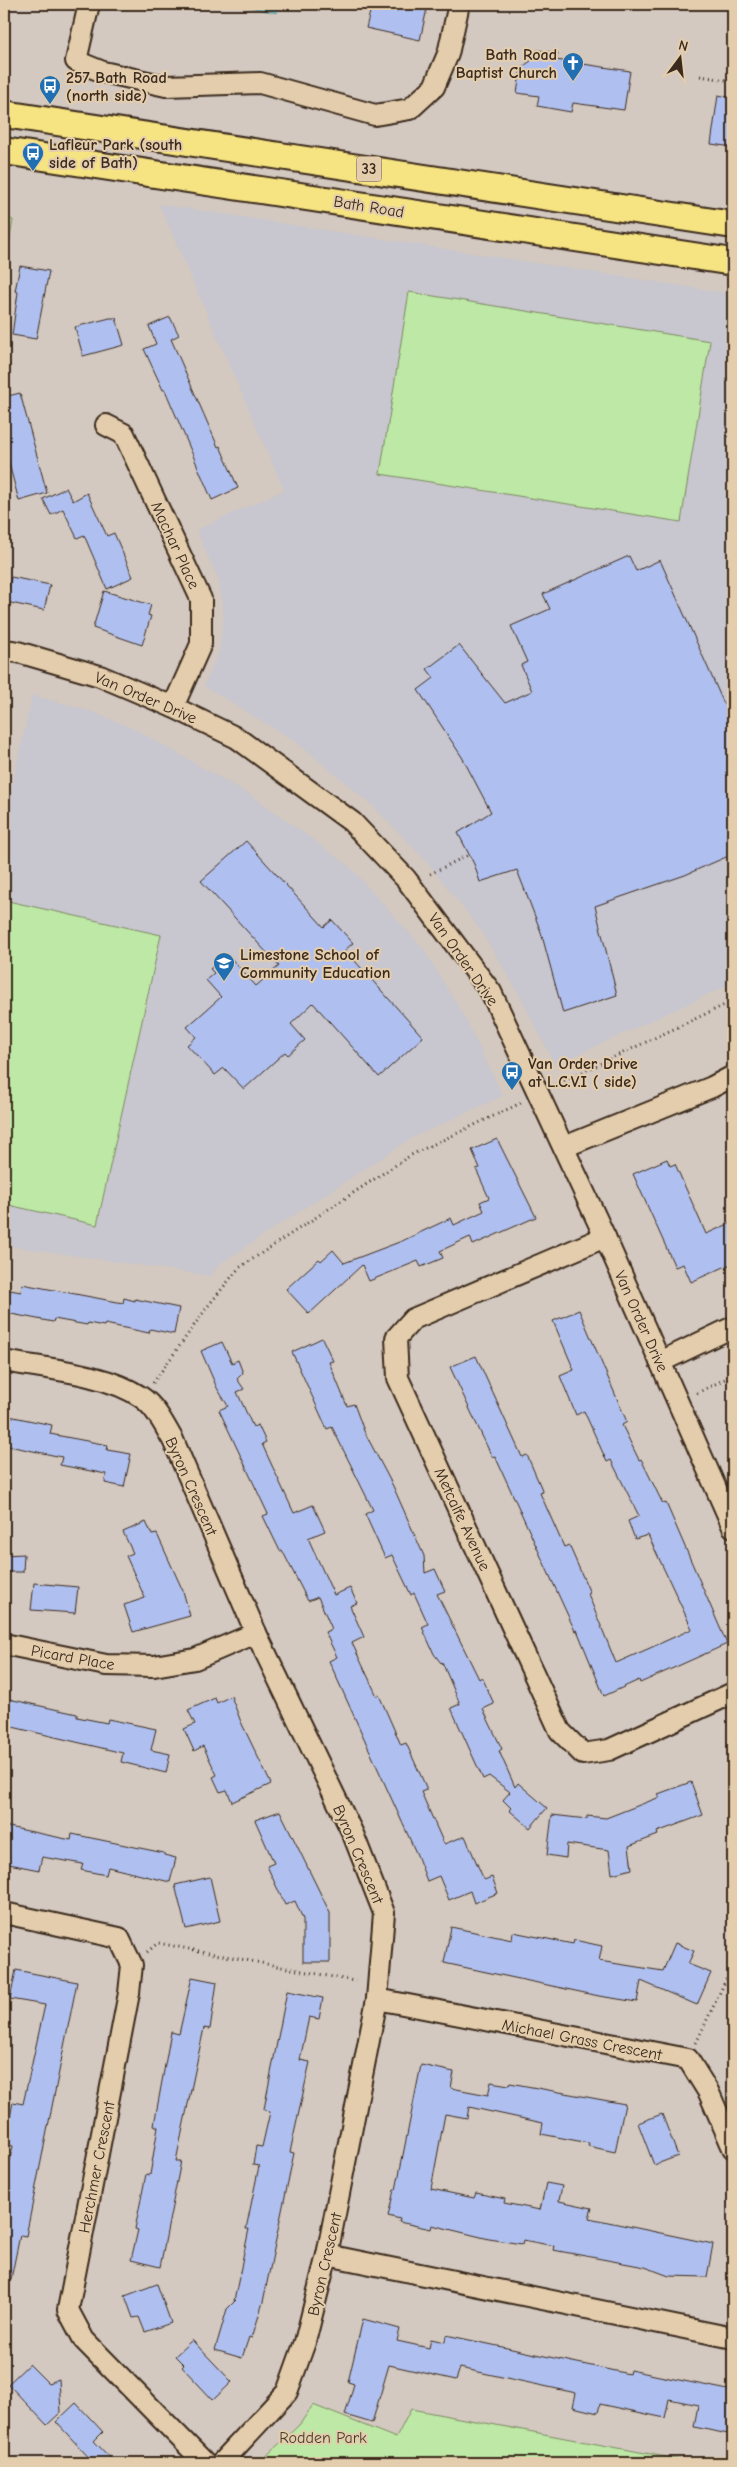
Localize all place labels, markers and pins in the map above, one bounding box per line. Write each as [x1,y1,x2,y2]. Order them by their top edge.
place label: Bath Road Baptist Church [456,46,557,82]
church icon: Bath Road Baptist Church [561,51,585,82]
place label: 257 Bath Road (north side) [66,69,167,105]
bus stop icon: 257 Bath Road (north side) [38,74,62,105]
place label: Lafleur Park (south side of Bath) [49,136,182,172]
bus stop icon: Lafleur Park (south side of Bath) [21,141,45,172]
place label: Limestone School of Community Education [240,946,390,982]
school or university icon: Limestone School of Community Education [212,951,236,982]
place label: Van Order Drive at L.C.V.I ( side) [528,1055,638,1091]
bus stop icon: Van Order Drive at L.C.V.I ( side) [500,1060,524,1091]

